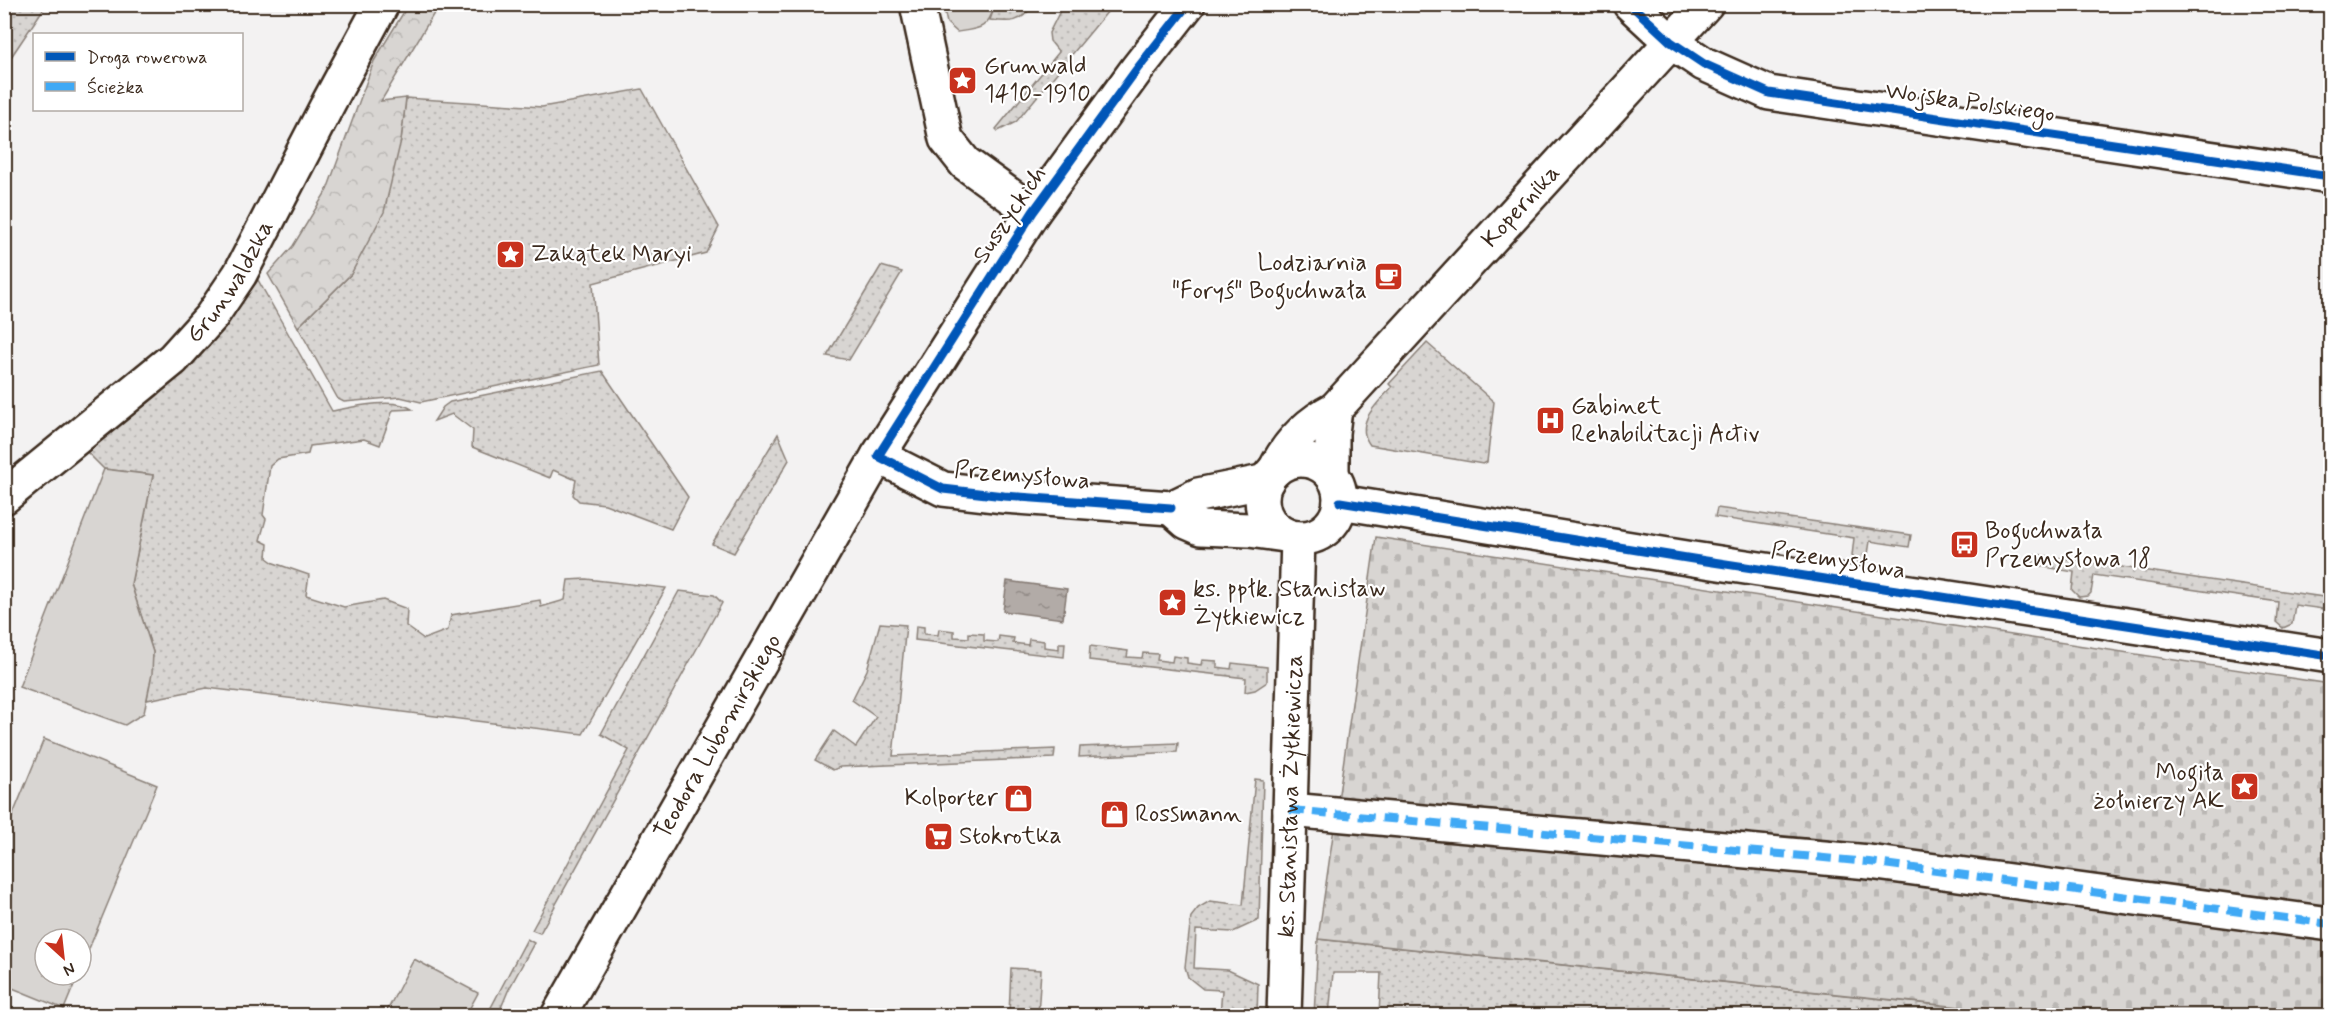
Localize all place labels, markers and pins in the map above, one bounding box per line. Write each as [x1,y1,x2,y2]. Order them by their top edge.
place label: Grunwald 1410-1910 [984,51,1091,110]
place icon: Grunwald 1410-1910 [947,64,979,96]
place icon: Zakątek Maryi [494,238,526,270]
place label: Zakątek Maryi [531,239,692,270]
place label: Lodziarnia "Foryś" Boguchwała [1172,248,1367,310]
cafe icon: Lodziarnia "Foryś" Boguchwała [1372,261,1404,293]
place label: Gabinet Rehabilitacji Activ [1571,391,1759,450]
hospital icon: Gabinet Rehabilitacji Activ [1534,404,1566,436]
place label: Boguchwała Przemysłowa 18 [1985,516,2151,575]
bus stop icon: Boguchwała Przemysłowa 18 [1948,529,1980,561]
place label: ks. ppłk. Stanisław Żytkiewicz [1193,574,1385,633]
place icon: ks. ppłk. Stanisław Żytkiewicz [1156,587,1188,619]
place label: Mogiła żołnierzy AK [2094,758,2224,817]
place icon: Mogiła żołnierzy AK [2229,771,2261,803]
shop icon: Kolporter [1003,782,1035,814]
place label: Kolporter [905,783,999,814]
shop icon: Rossmann [1098,798,1130,830]
place label: Rossmann [1135,799,1242,830]
supermarket icon: Stokrotka [922,820,954,852]
place label: Stokrotka [959,821,1062,852]

